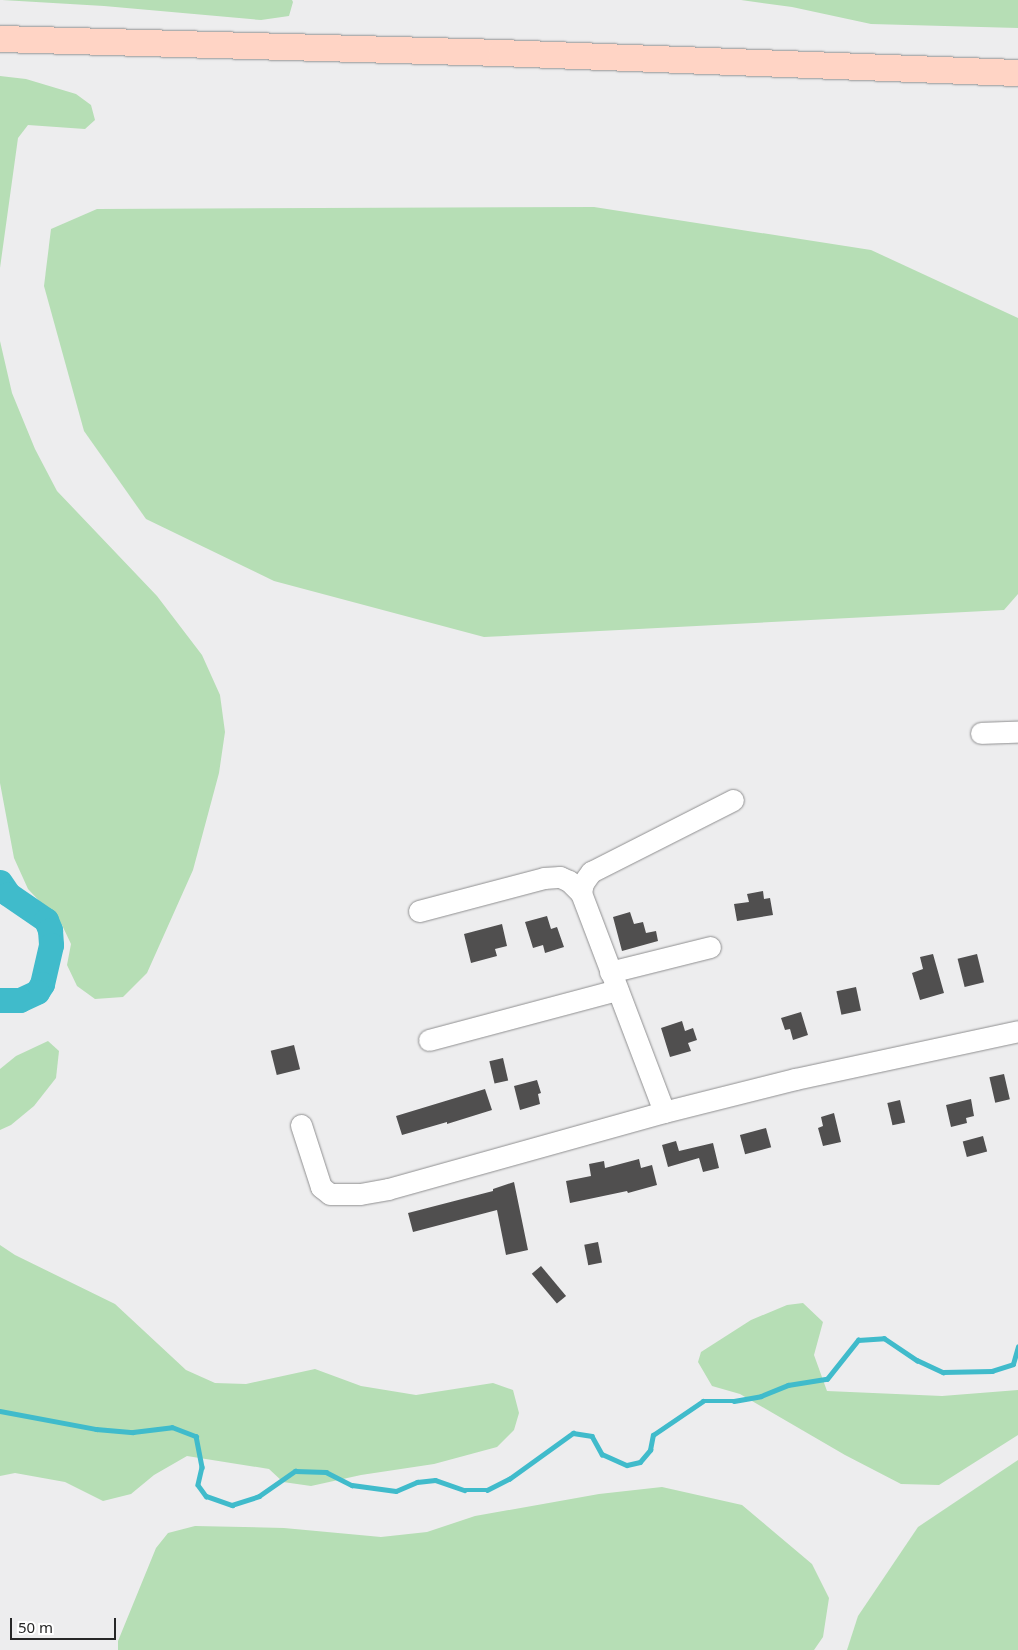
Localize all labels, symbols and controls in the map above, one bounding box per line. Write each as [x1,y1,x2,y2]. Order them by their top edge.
scale bar [12,1608,119,1640]
text: 50 m [18,1617,53,1637]

